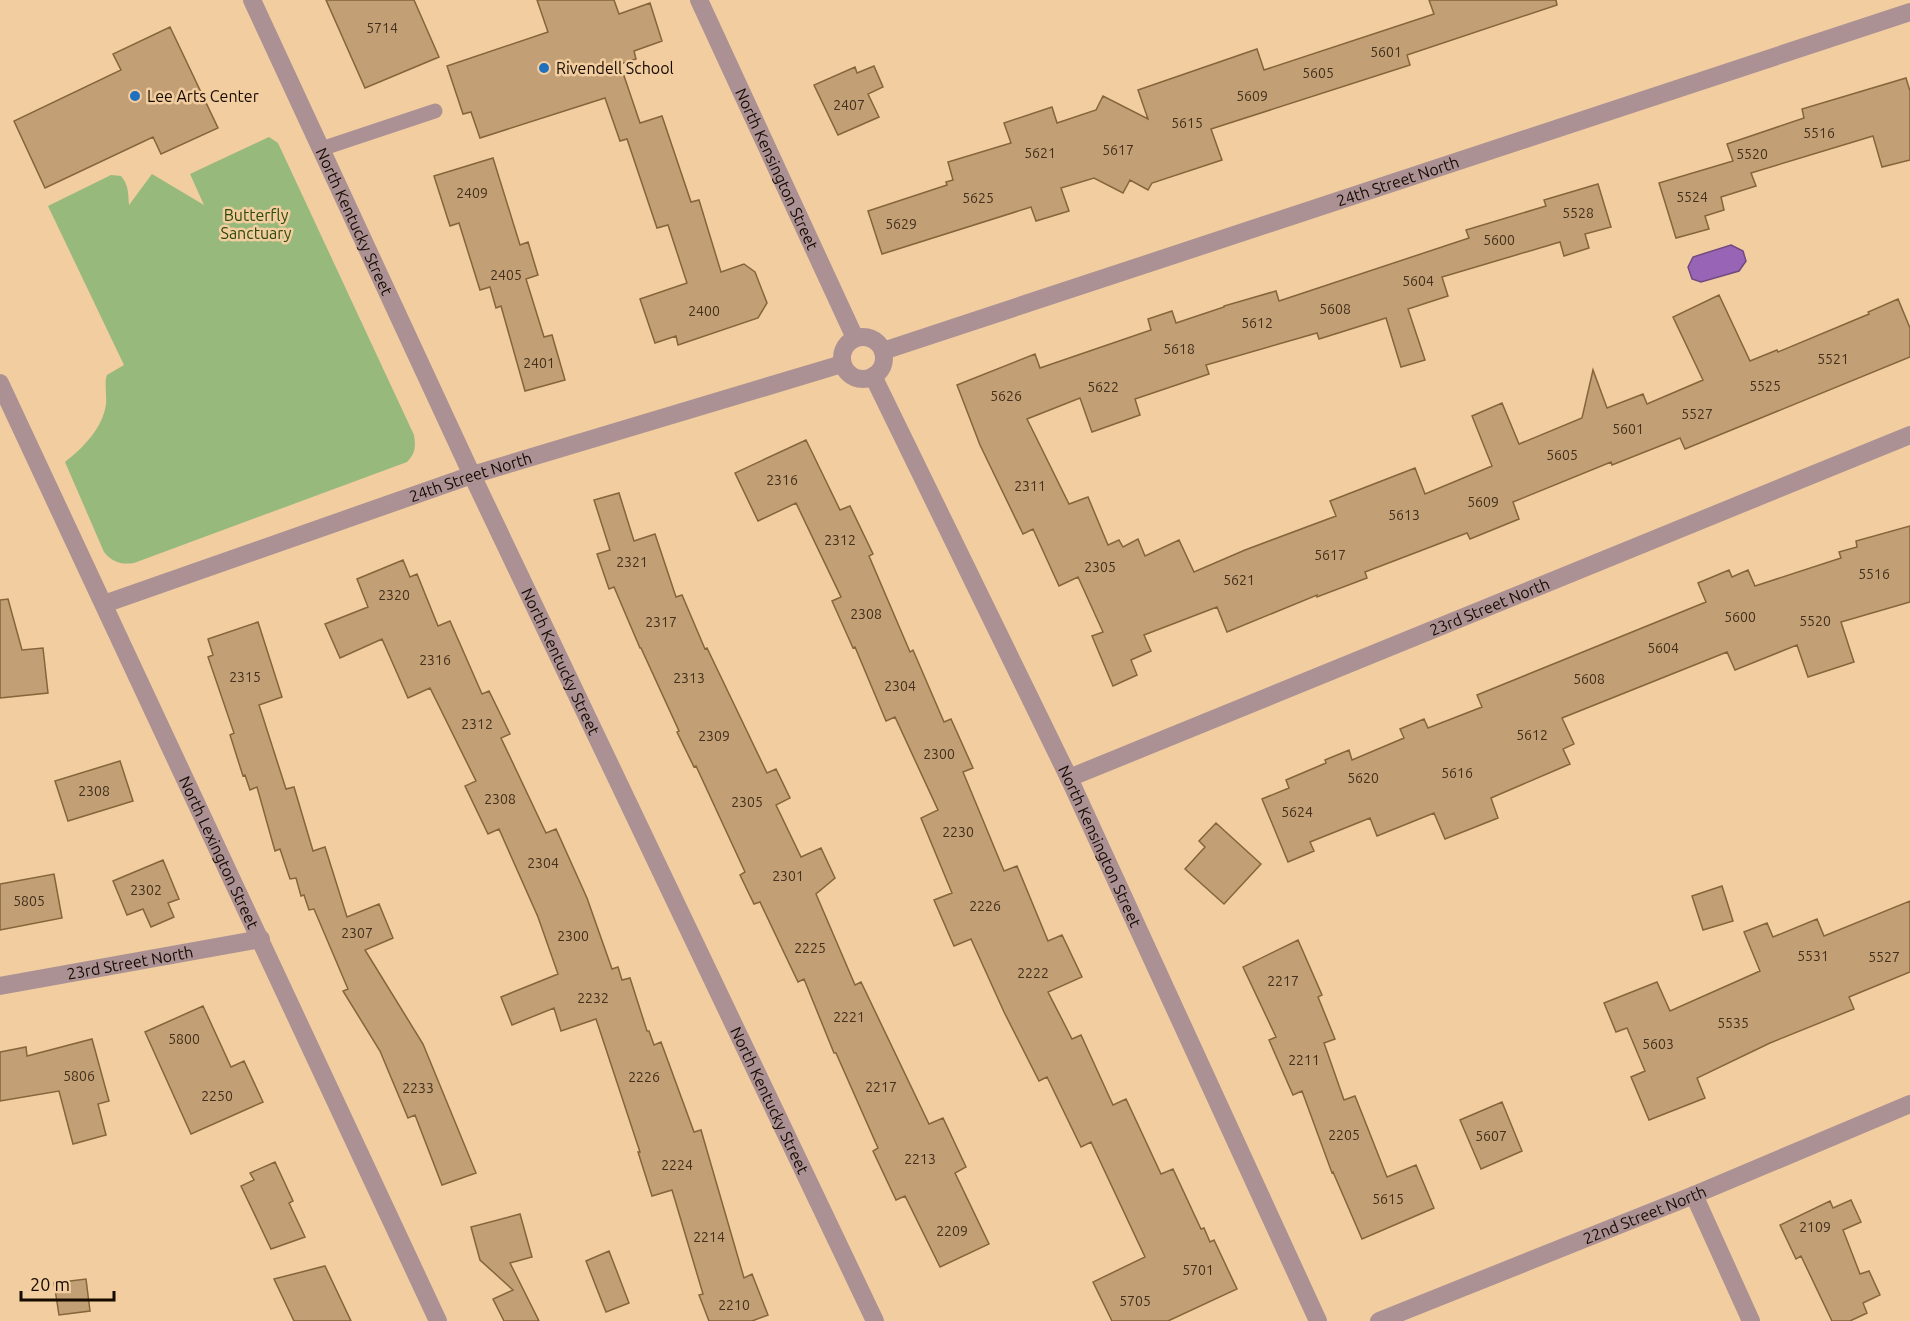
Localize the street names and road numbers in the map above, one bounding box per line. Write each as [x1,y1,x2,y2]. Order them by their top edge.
street label: North Kensington Street [732,85,822,253]
street label: North Kentucky Street [313,145,397,299]
street label: 24th Street North [1334,153,1461,210]
street label: 24th Street North [407,449,534,505]
street label: 23rd Street North [1427,574,1552,639]
street label: North Kentucky Street [518,585,604,738]
street label: North Kensington Street [1055,762,1145,930]
street label: North Lexington Street [176,773,263,932]
street label: 23rd Street North [65,942,194,983]
street label: North Kentucky Street [727,1024,813,1177]
street label: 22nd Street North [1580,1182,1709,1247]

